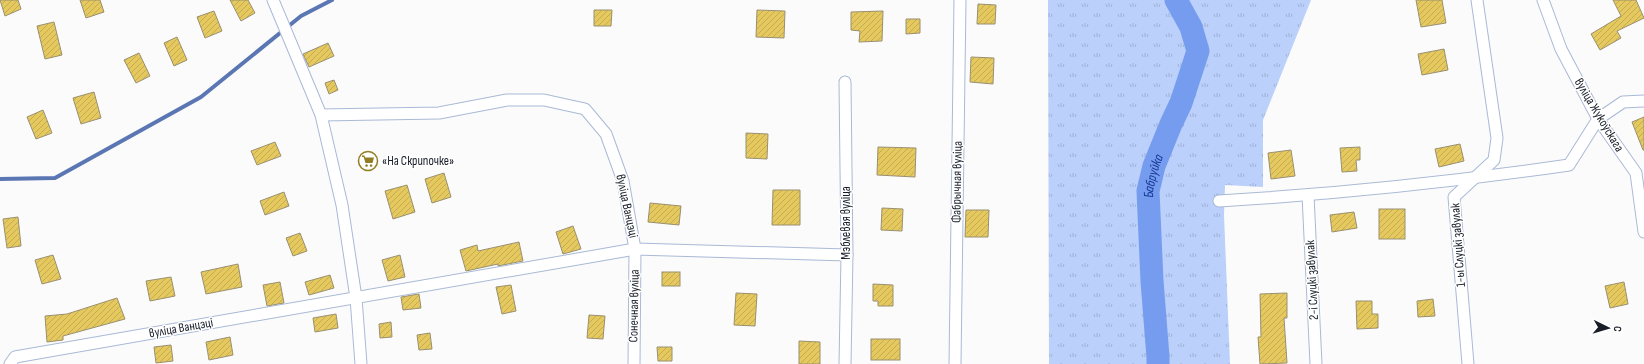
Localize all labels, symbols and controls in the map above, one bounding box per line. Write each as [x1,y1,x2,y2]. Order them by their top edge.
street label: вуліца Жукоўскага [1571,75,1627,155]
street label: Фабрычная вуліца [948,141,966,223]
supermarket icon: «На Скрипочке» [357,150,379,172]
water label: Бабруйка [1140,151,1167,198]
place label: «На Скрипочке» [382,153,454,169]
street label: вуліца Ванцэці [612,173,642,239]
street label: Мэблевая вуліца [838,186,854,260]
street label: 1-ы Слуцкі завулак [1447,202,1469,288]
street label: 2-і Слуцкі завулак [1302,240,1322,320]
street label: Сонечная вуліца [625,269,643,343]
north arrow [1588,308,1628,348]
street label: вуліца Ванцэці [148,315,214,341]
text: С [1611,325,1624,333]

